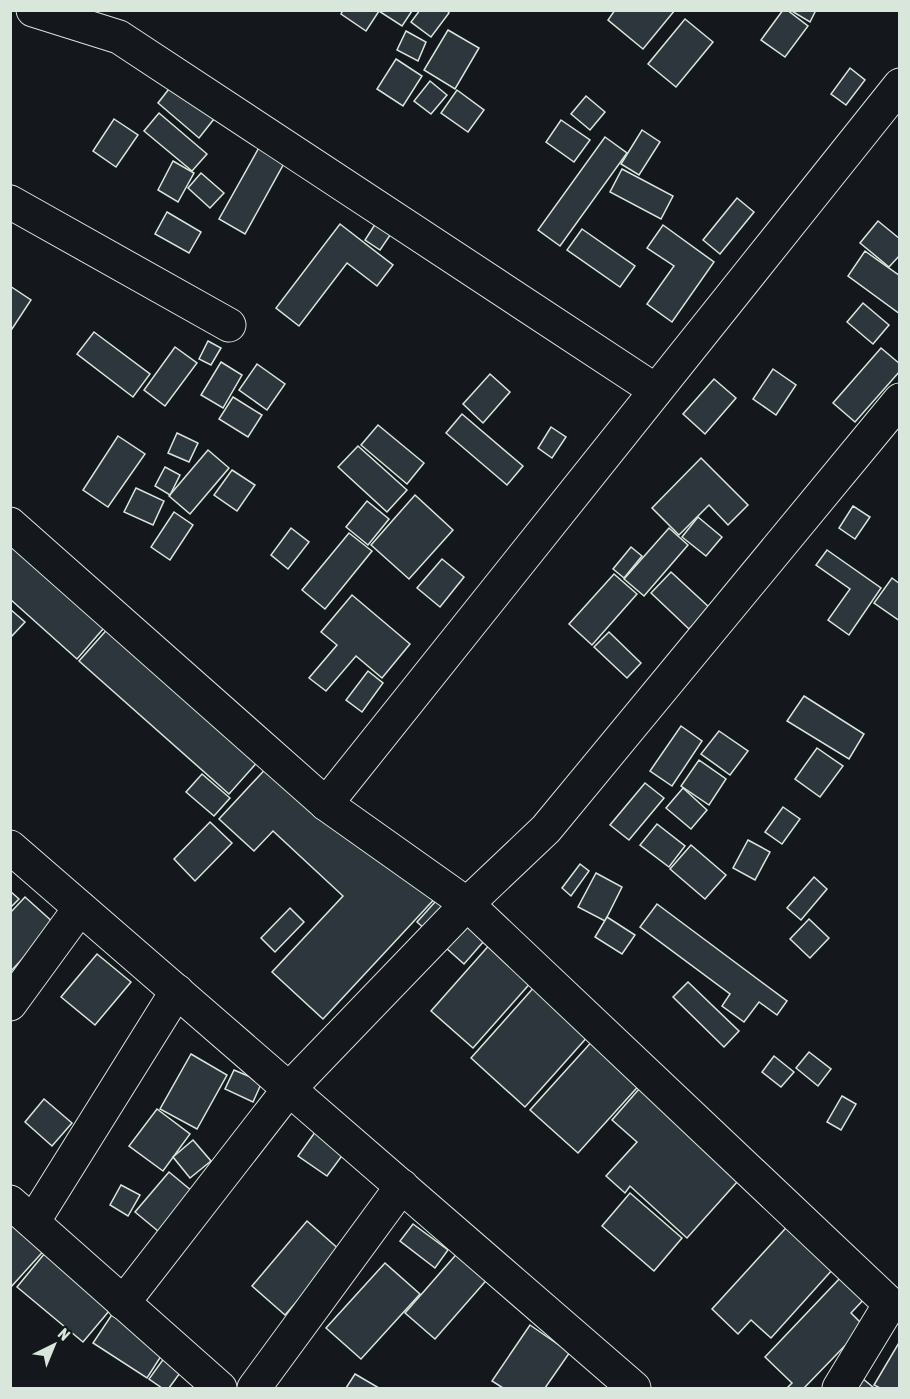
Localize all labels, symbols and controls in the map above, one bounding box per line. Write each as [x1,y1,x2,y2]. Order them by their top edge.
north arrow [24,1315,84,1375]
text: N [55,1324,74,1344]

